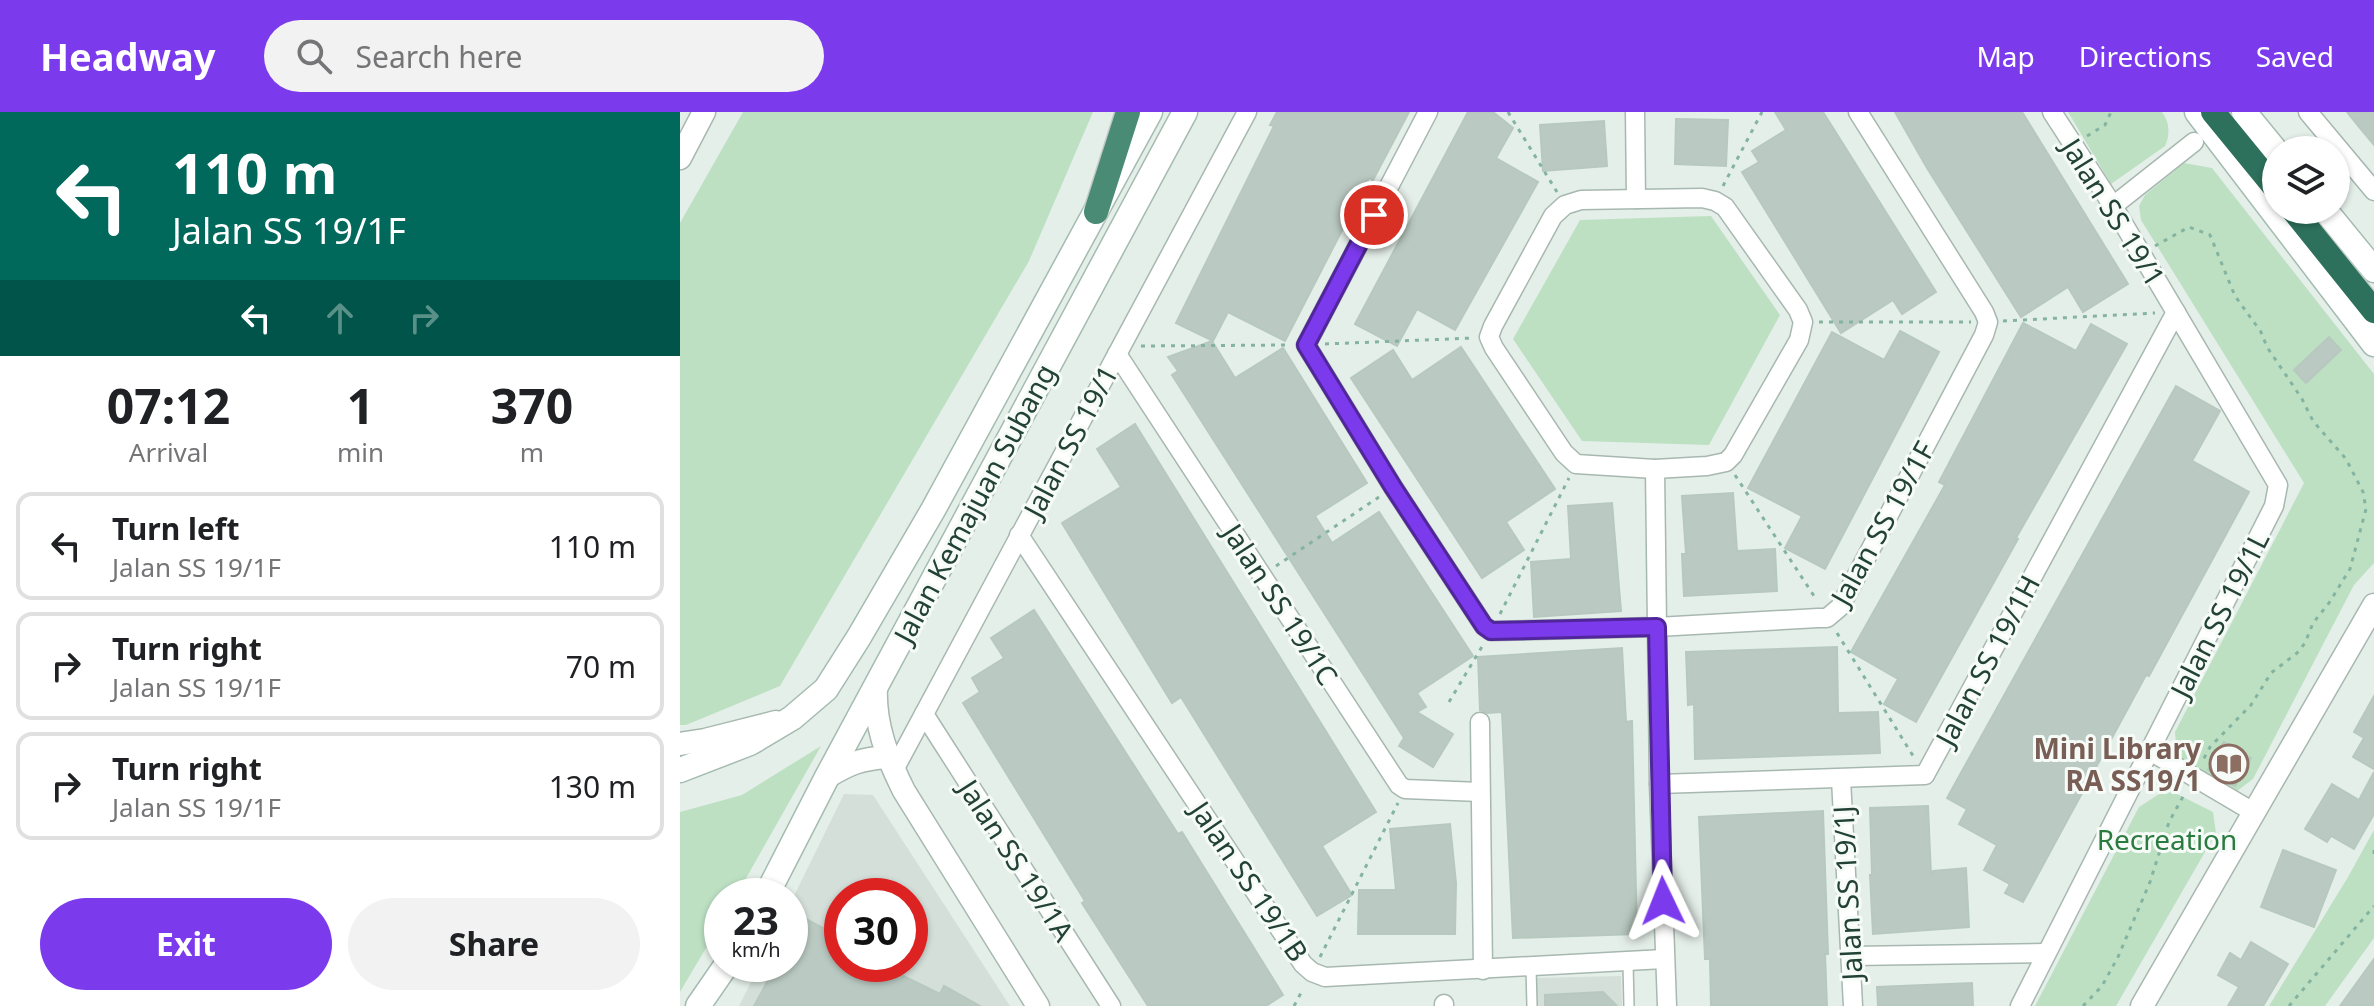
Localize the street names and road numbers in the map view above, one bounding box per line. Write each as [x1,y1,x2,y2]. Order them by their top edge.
street label: Jalan SS 19/1 [2052,128,2174,293]
street label: Jalan Kemajuan Subang [883,357,1064,652]
street label: Jalan SS 19/1 [1013,358,1126,526]
street label: Jalan SS 19/1F [1820,434,1943,614]
street label: Jalan SS 19/1C [1213,514,1347,692]
street label: Jalan SS 19/1L [2159,524,2277,706]
street label: Jalan SS 19/1H [1925,568,2048,755]
street label: Jalan SS 19/1A [949,769,1083,948]
street label: Jalan SS 19/1B [1181,791,1318,969]
street label: Jalan SS 19/1J [1823,805,1871,984]

